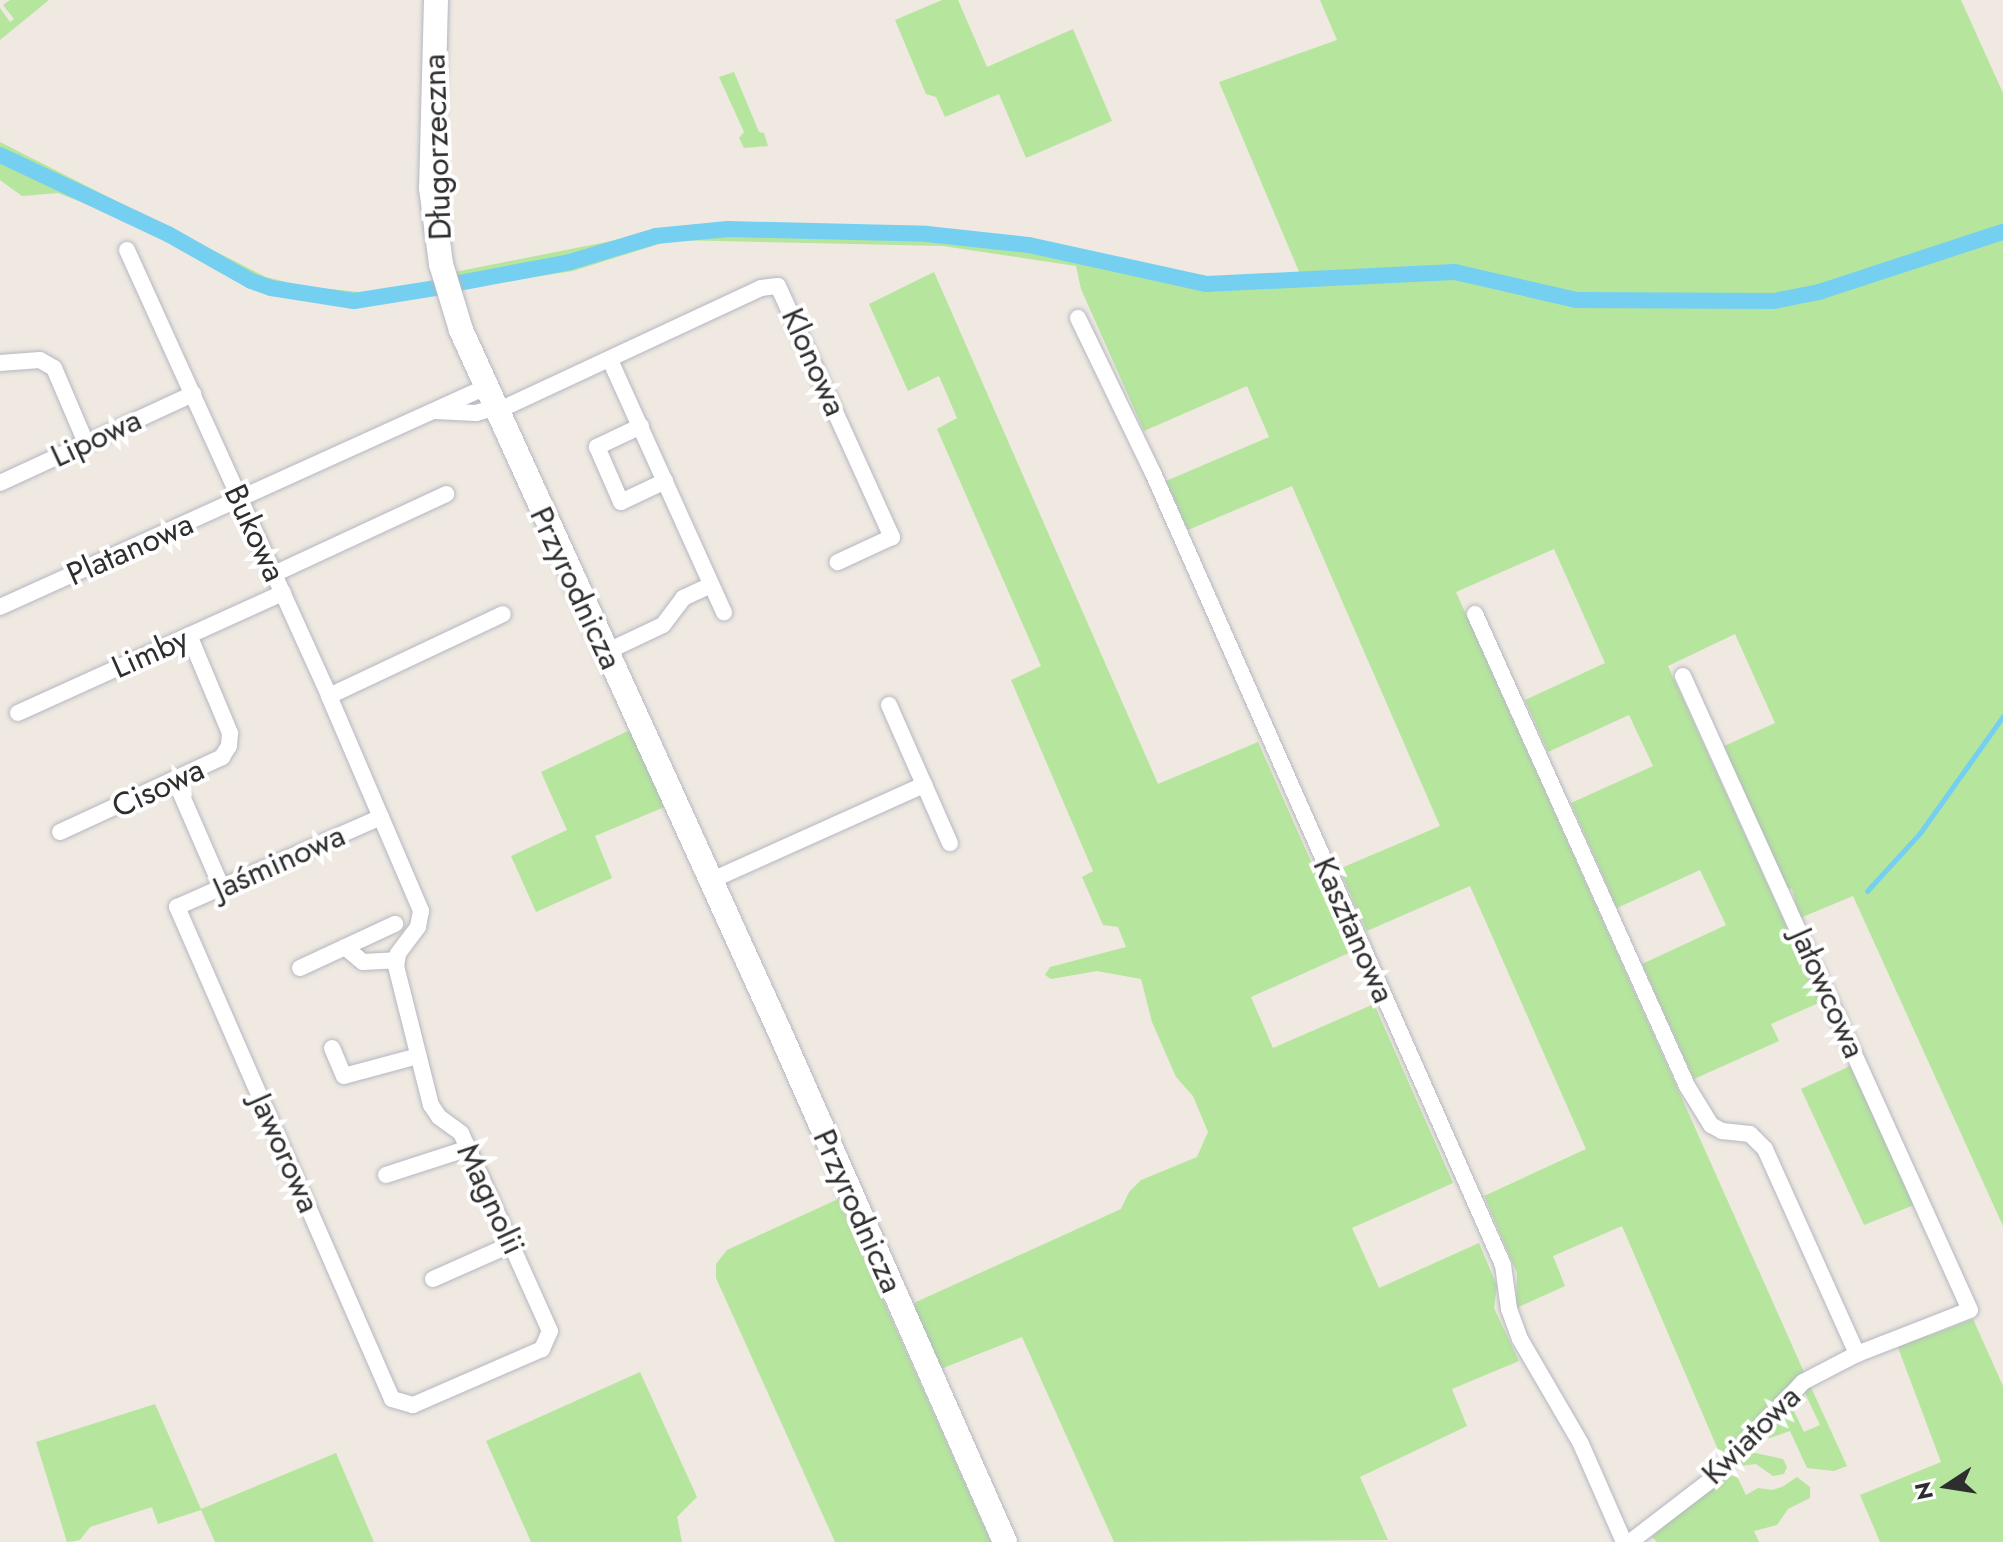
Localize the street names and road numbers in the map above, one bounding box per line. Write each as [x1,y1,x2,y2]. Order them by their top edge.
street label: Długorzeczna [415,53,459,241]
street label: Klonowa [773,302,855,422]
street label: Lipowa [45,401,147,475]
street label: Bukowa [216,478,294,588]
street label: Przyrodnicza [522,501,630,675]
street label: Platanowa [61,504,199,594]
street label: Limby [106,619,194,687]
street label: Cisowa [106,750,210,826]
street label: Jaśminowa [207,816,351,908]
street label: Kasztanowa [1305,851,1403,1009]
street label: Jałowcowa [1782,922,1874,1064]
street label: Jaworowa [242,1087,328,1219]
street label: Przyrodnicza [805,1123,911,1299]
street label: Magnolii [449,1137,533,1261]
street label: Kwiatowa [1694,1378,1808,1492]

